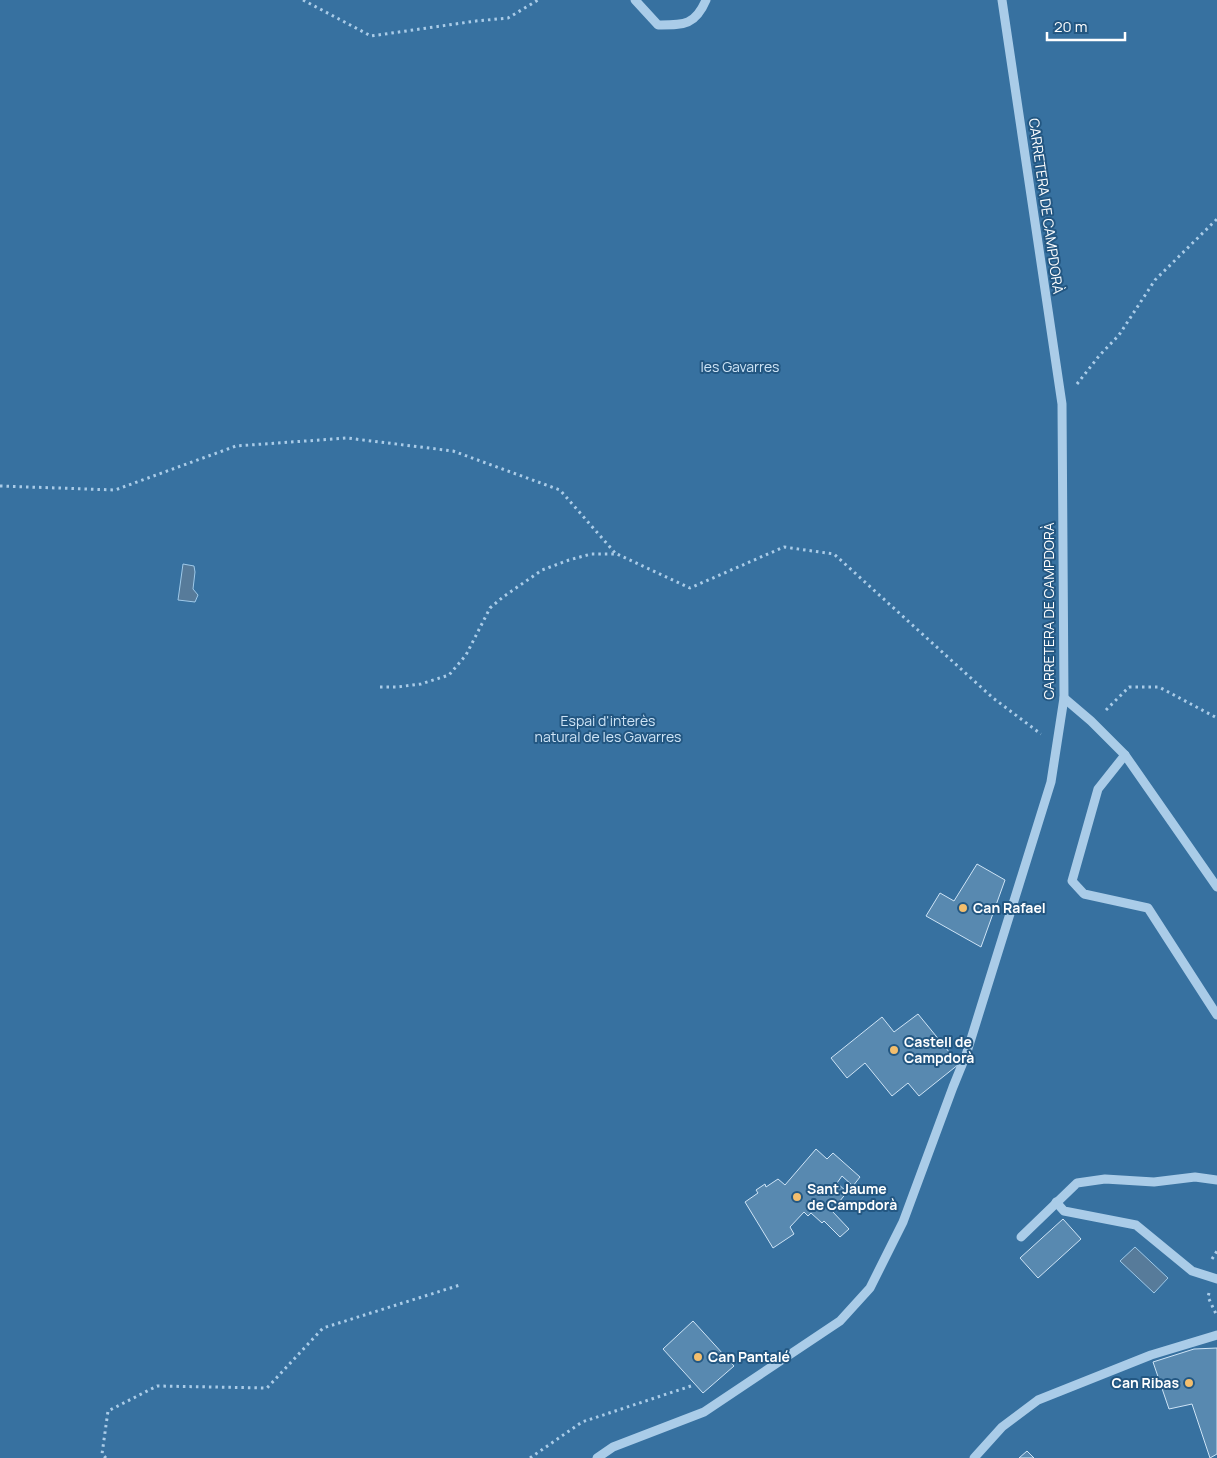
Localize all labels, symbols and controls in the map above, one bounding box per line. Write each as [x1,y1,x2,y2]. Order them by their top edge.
scale bar [1047,10,1124,42]
text: 20 m [1054,16,1087,37]
street label: CARRETERA DE CAMPDORÀ [1025,117,1068,295]
park label: les Gavarres [701,357,779,376]
street label: CARRETERA DE CAMPDORÀ [1039,522,1058,700]
park label: Espai d'interès natural de les Gavarres [535,711,681,746]
place label: Can Rafael [973,898,1046,917]
marker: Can Rafael [957,902,969,914]
place label: Castell de Campdorà [904,1032,974,1067]
marker: Castell de Campdorà [888,1044,900,1056]
place label: Sant Jaume de Campdorà [807,1179,897,1214]
marker: Sant Jaume de Campdorà [791,1191,803,1203]
place label: Can Pantalé [708,1347,790,1366]
marker: Can Pantalé [692,1351,704,1363]
place label: Can Ribas [1112,1373,1179,1392]
marker: Can Ribas [1183,1377,1195,1389]

